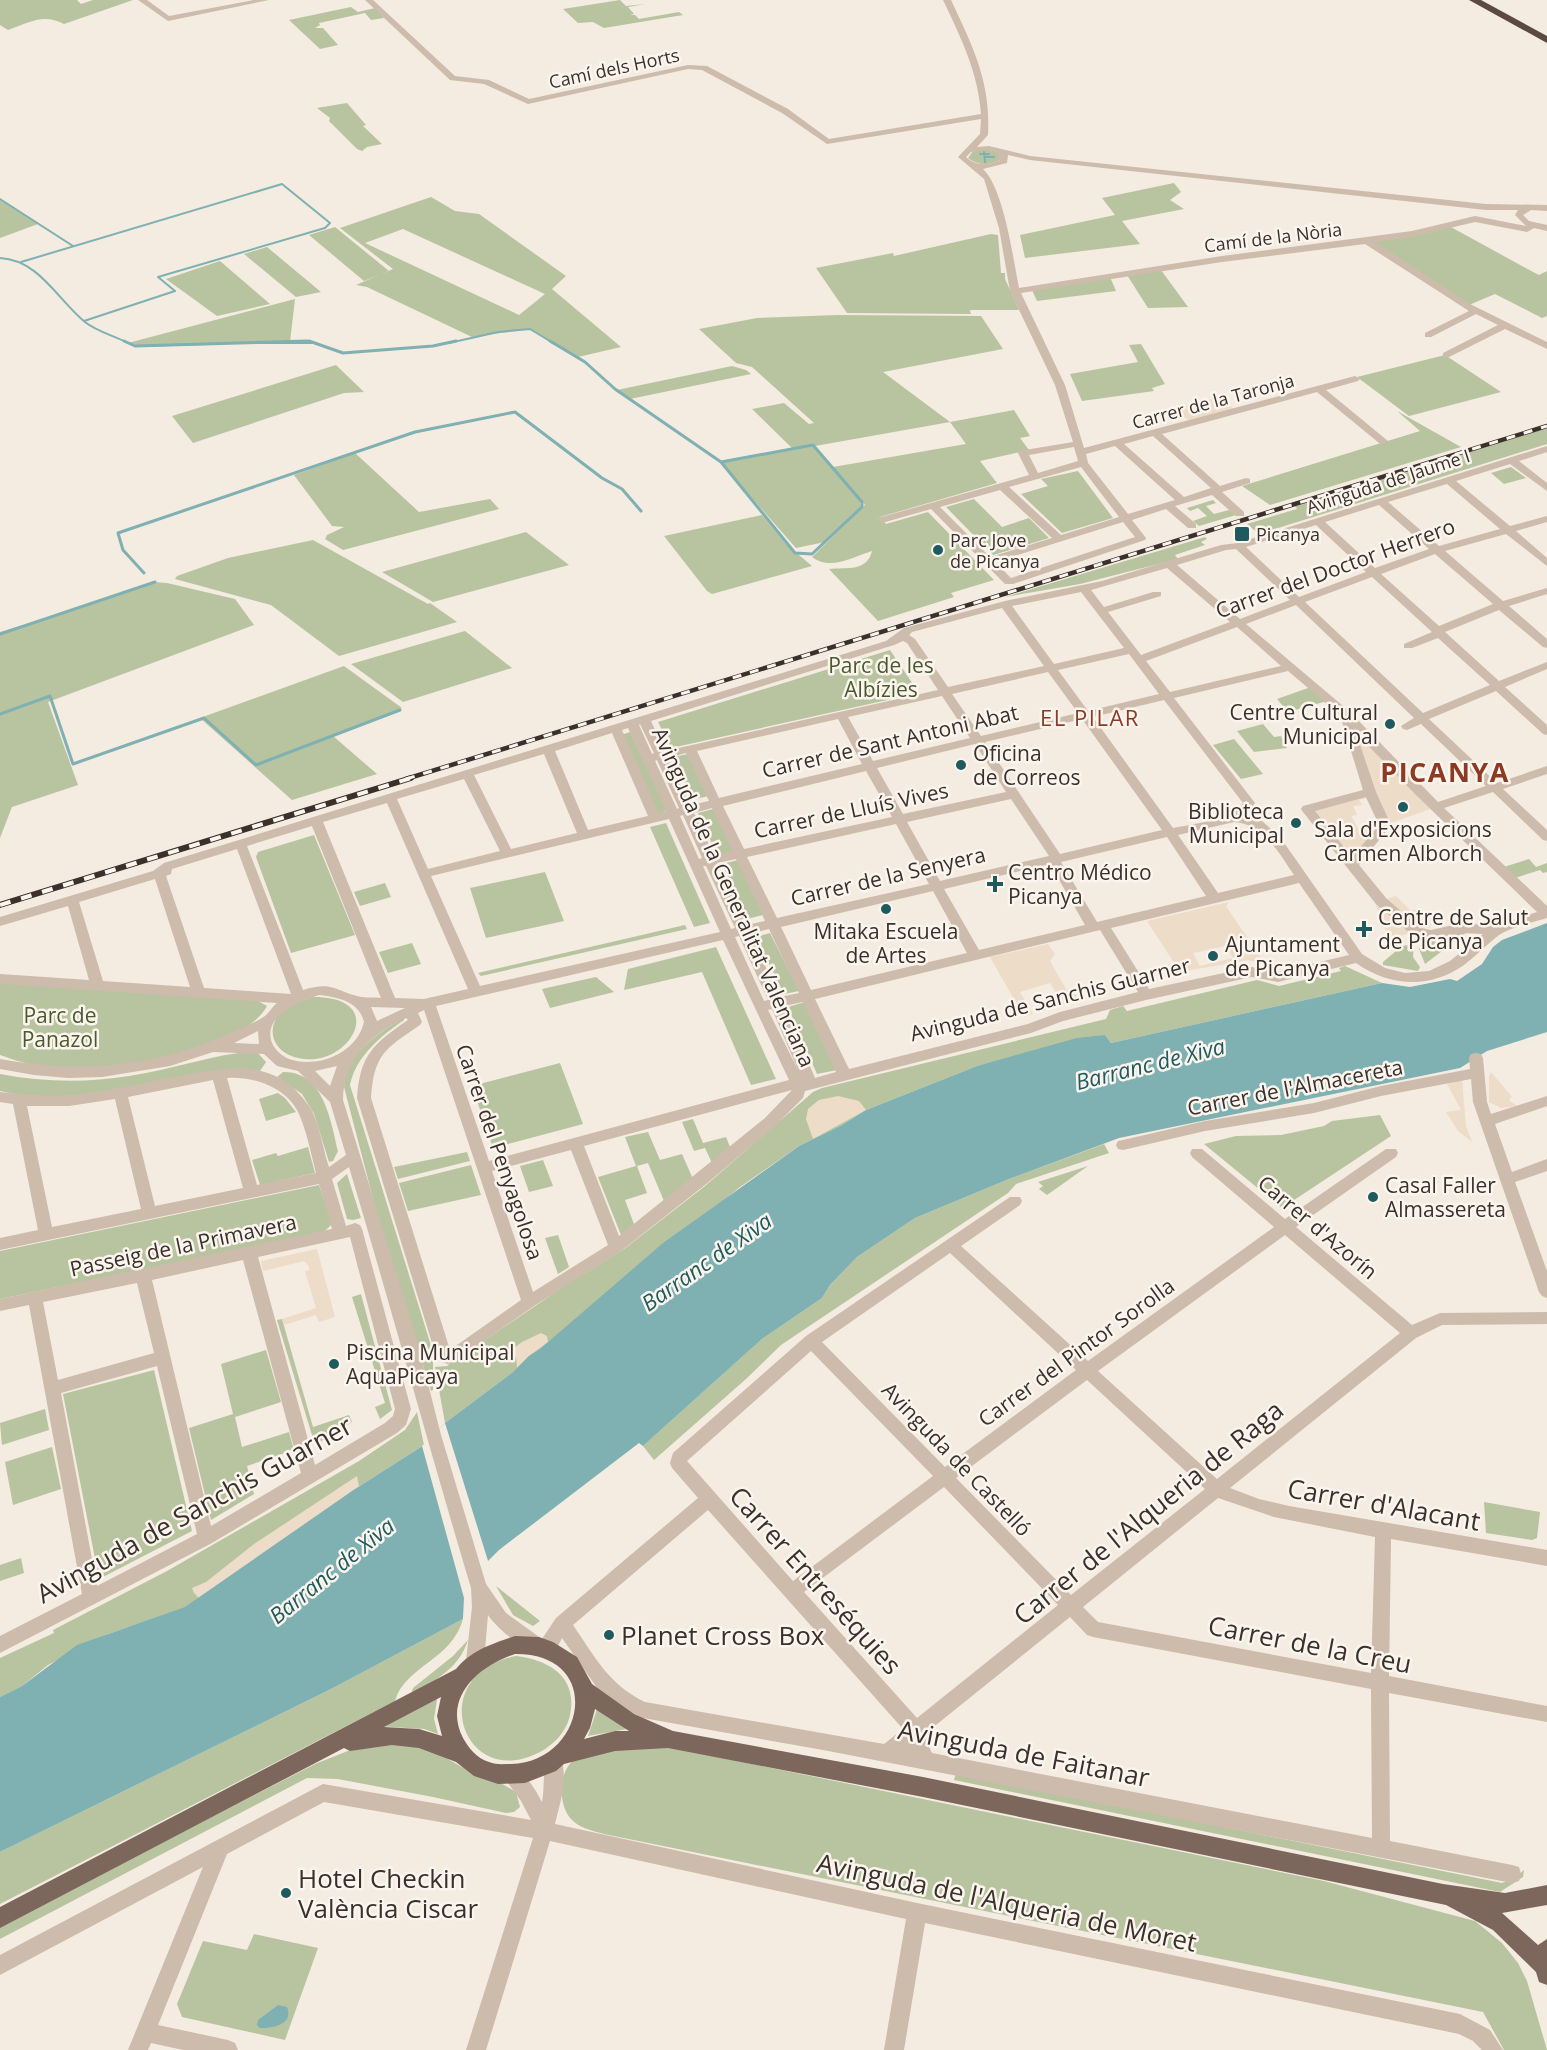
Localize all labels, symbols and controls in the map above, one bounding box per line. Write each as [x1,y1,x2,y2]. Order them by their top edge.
street label: Camí dels Horts [547,42,681,94]
street label: Camí de la Nòria [1203,217,1343,257]
street label: Carrer de la Taronja [1129,368,1297,434]
street label: Avinguda de Jaume I [1303,443,1473,519]
street label: Carrer del Doctor Herrero [1211,512,1459,624]
place label: Picanya [1256,522,1320,546]
marker: Picanya [1233,525,1251,543]
place label: Parc Jove de Picanya [950,528,1040,573]
marker: Parc Jove de Picanya [931,543,945,557]
park label: Parc de les Albízies [828,651,934,703]
street label: Carrer de Sant Antoni Abat [759,698,1021,784]
place label: Centre Cultural Municipal [1229,698,1378,750]
district label: EL PILAR [1040,702,1140,732]
marker: Centre Cultural Municipal [1383,717,1397,731]
street label: Avinguda de la Generalitat Valenciana [646,723,822,1071]
place label: Oficina de Correos [973,739,1081,791]
district label: PICANYA [1380,753,1510,790]
marker: Oficina de Correos [954,758,968,772]
street label: Carrer de Lluís Vives [751,776,951,844]
place label: Biblioteca Municipal [1188,797,1284,849]
marker: Sala d'Exposicions Carmen Alborch [1396,800,1410,814]
place label: Sala d'Exposicions Carmen Alborch [1314,815,1492,867]
marker: Biblioteca Municipal [1289,816,1303,830]
street label: Carrer de la Senyera [788,840,988,912]
place label: Centro Médico Picanya [1008,858,1152,910]
marker: Centro Médico Picanya [986,875,1004,893]
marker: Mitaka Escuela de Artes [879,902,893,916]
place label: Centre de Salut de Picanya [1378,903,1528,955]
place label: Mitaka Escuela de Artes [814,917,958,969]
marker: Centre de Salut de Picanya [1355,920,1373,938]
place label: Ajuntament de Picanya [1225,930,1340,982]
marker: Ajuntament de Picanya [1206,949,1220,963]
street label: Avinguda de Sanchis Guarner [907,951,1193,1047]
park label: Parc de Panazol [22,1001,98,1053]
water label: Barranc de Xiva [1072,1030,1228,1096]
street label: Carrer del Penyagolosa [450,1040,550,1264]
street label: Carrer de l'Almacereta [1185,1052,1405,1122]
street label: Carrer d'Azorín [1252,1169,1384,1285]
place label: Casal Faller Almassereta [1385,1171,1506,1223]
marker: Casal Faller Almassereta [1366,1190,1380,1204]
water label: Barranc de Xiva [635,1205,777,1317]
street label: Passeig de la Primavera [67,1207,299,1283]
street label: Carrer del Pintor Sorolla [972,1271,1180,1433]
place label: Piscina Municipal AquaPicaya [346,1338,514,1390]
marker: Piscina Municipal AquaPicaya [327,1357,341,1371]
street label: Avinguda de Castelló [876,1376,1038,1542]
street label: Carrer de l'Alqueria de Raga [1005,1392,1291,1632]
street label: Avinguda de Sanchis Guarner [29,1407,359,1611]
street label: Carrer d'Alacant [1285,1469,1483,1539]
street label: Carrer Entreséquies [722,1478,910,1682]
water label: Barranc de Xiva [262,1510,400,1630]
street label: Carrer de la Creu [1205,1607,1415,1681]
place label: Planet Cross Box [621,1617,825,1653]
marker: Planet Cross Box [602,1628,616,1642]
street label: Avinguda de Faitanar [895,1711,1153,1795]
street label: Avinguda de l'Alqueria de Moret [814,1844,1200,1960]
place label: Hotel Checkin València Ciscar [298,1860,479,1926]
marker: Hotel Checkin València Ciscar [279,1886,293,1900]

